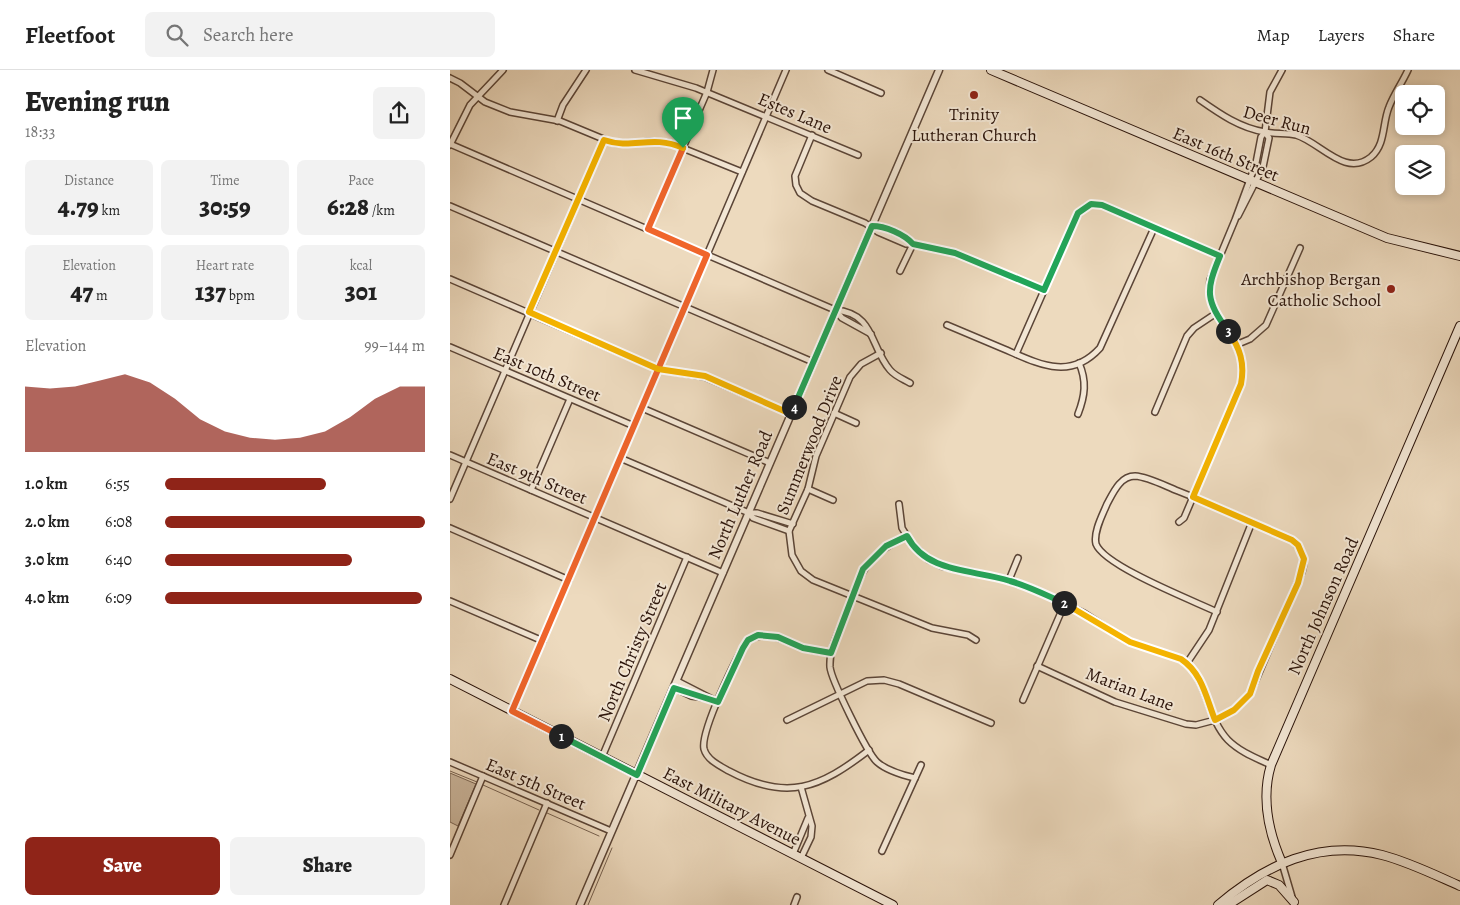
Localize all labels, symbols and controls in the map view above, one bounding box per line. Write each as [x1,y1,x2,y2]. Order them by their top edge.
search box [145,12,495,57]
text: Fleetfoot [25,19,115,51]
icon: search [163,21,191,49]
text: Search here [203,22,293,48]
text: Map [1257,23,1290,47]
text: Layers [1318,23,1365,47]
text: Share [1393,23,1435,47]
text: Evening run [25,83,170,121]
map controls [1395,85,1445,195]
button: locate [1395,85,1445,135]
button: share [373,87,425,139]
street label: Estes Lane [754,87,836,139]
marker: Trinity Lutheran Church [968,89,980,101]
pin [662,97,704,148]
street label: Deer Run [1240,99,1314,141]
place label: Trinity Lutheran Church [911,102,1037,147]
icon: arrive [669,104,697,132]
text: 18:33 [25,121,55,143]
street label: East 16th Street [1169,121,1283,187]
button: layers [1395,145,1445,195]
text: Distance [64,171,114,190]
text: Time [210,171,240,190]
text: Pace [348,171,374,190]
text: 4.79 [58,190,99,224]
text: 30:59 [199,190,251,224]
text: 6:28 [327,190,369,224]
text: km [99,201,120,220]
text: /km [369,201,395,220]
text: Elevation [62,256,116,275]
text: Heart rate [196,256,254,275]
text: kcal [350,256,372,275]
place label: Archbishop Bergan Catholic School [1240,267,1382,312]
text: 47 [70,275,93,309]
text: 137 [195,275,226,309]
text: 301 [345,275,377,309]
marker: Archbishop Bergan Catholic School [1385,283,1397,295]
text: m [93,286,108,305]
text: bpm [226,286,255,305]
pin: 3 [1216,318,1240,344]
text: 3 [1225,322,1232,341]
text: Elevation [25,335,86,357]
text: 99–144 m [364,335,425,357]
street label: East 10th Street [490,341,604,407]
street label: Summerwood Drive [770,372,848,518]
pin: 4 [782,394,806,420]
text: 4 [791,398,798,417]
street label: North Luther Road [702,427,778,563]
street label: East 9th Street [483,446,591,510]
text: 1.0 km [25,473,68,495]
text: 6:55 [105,473,130,495]
text: 2.0 km [25,511,70,533]
text: 6:08 [105,511,133,533]
street label: North Johnson Road [1282,533,1364,679]
text: 3.0 km [25,549,69,571]
text: 6:40 [105,549,132,571]
street label: North Christy Street [592,578,672,725]
text: 4.0 km [25,587,69,609]
text: 6:09 [105,587,132,609]
pin: 2 [1052,590,1076,616]
text: 2 [1061,594,1068,613]
street label: Marian Lane [1082,661,1178,717]
pin: 1 [548,724,574,748]
text: 1 [559,727,564,746]
street label: East 5th Street [482,752,590,816]
street label: East Military Avenue [659,761,805,851]
button: Save [25,837,220,895]
button: Share [230,837,425,895]

